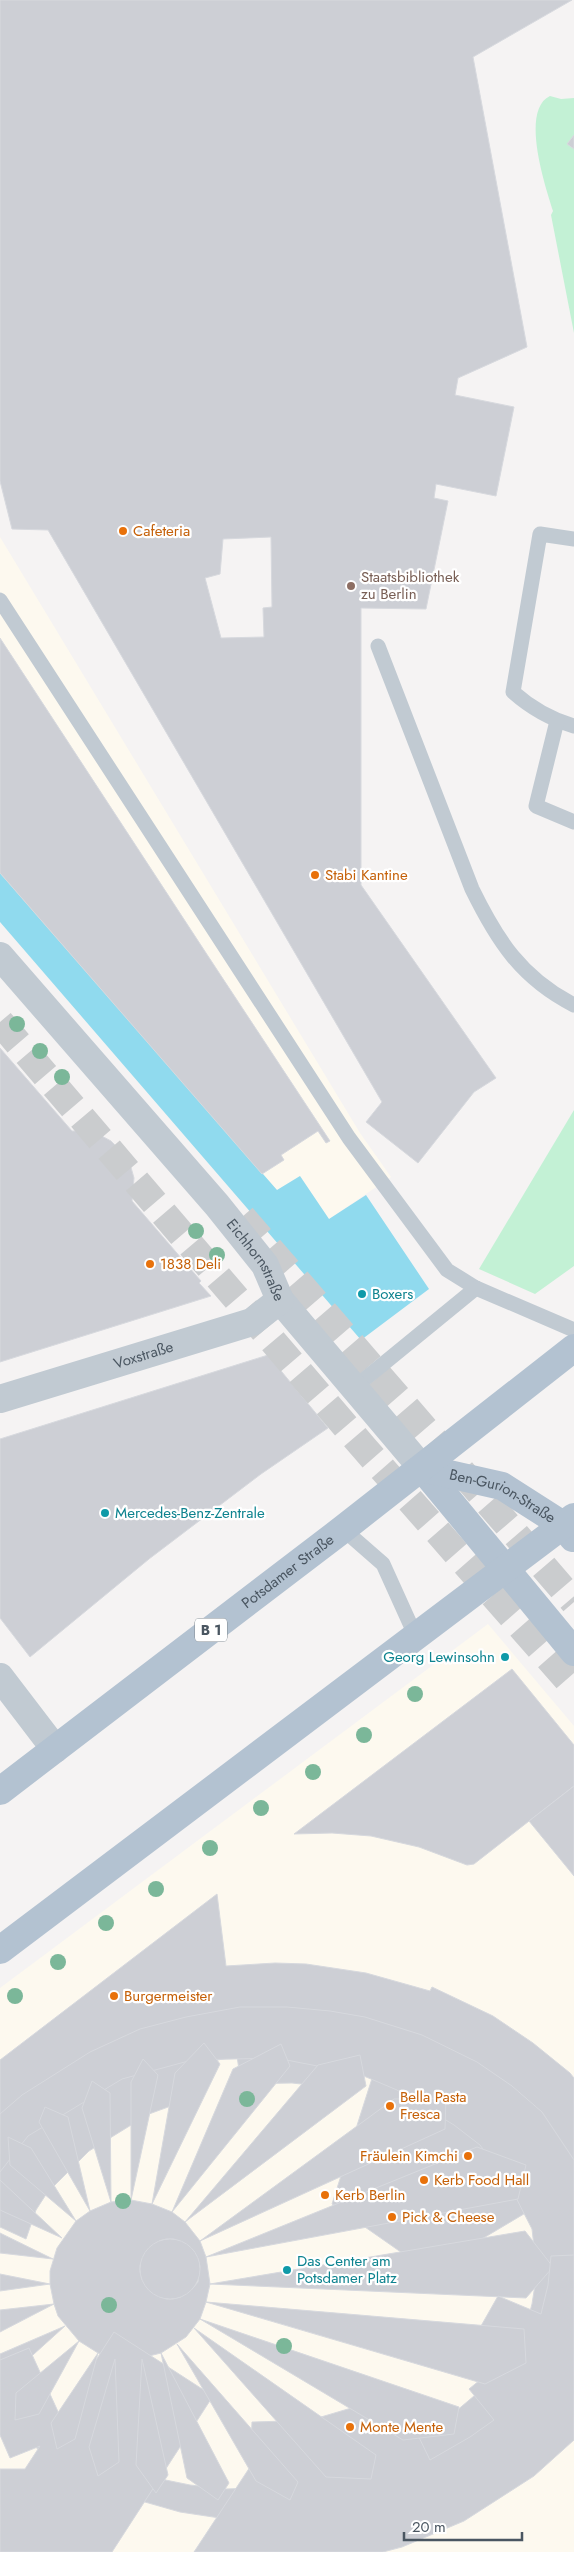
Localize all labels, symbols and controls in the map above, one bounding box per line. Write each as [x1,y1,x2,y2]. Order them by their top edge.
place label: Cafeteria [133,520,190,542]
marker: Cafeteria [117,525,129,537]
place label: Staatsbibliothek zu Berlin [361,566,460,605]
marker: Staatsbibliothek zu Berlin [345,580,357,592]
place label: Stabi Kantine [325,864,408,886]
marker: Stabi Kantine [309,869,321,881]
street label: Eichhornstraße [221,1214,290,1305]
place label: 1838 Deli [160,1253,221,1275]
marker: 1838 Deli [144,1258,156,1270]
place label: Boxers [372,1283,413,1305]
marker: Boxers [356,1288,368,1300]
street label: Voxstraße [111,1336,176,1375]
street label: Ben-Gurion-Straße [447,1463,560,1529]
place label: Mercedes-Benz-Zentrale [115,1502,265,1524]
marker: Mercedes-Benz-Zentrale [99,1507,111,1519]
street label: Potsdamer Straße [237,1529,339,1614]
road number: B 1 [195,1618,227,1642]
place label: Georg Lewinsohn [383,1646,495,1668]
marker: Georg Lewinsohn [499,1651,511,1663]
place label: Burgermeister [124,1985,213,2007]
marker: Burgermeister [108,1990,120,2002]
place label: Bella Pasta Fresca [400,2086,467,2125]
marker: Bella Pasta Fresca [384,2100,396,2112]
place label: Fräulein Kimchi [360,2145,458,2167]
marker: Fräulein Kimchi [462,2150,474,2162]
place label: Kerb Food Hall [434,2169,529,2191]
marker: Kerb Food Hall [418,2174,430,2186]
place label: Kerb Berlin [335,2184,405,2206]
marker: Kerb Berlin [319,2189,331,2201]
place label: Pick & Cheese [402,2206,495,2228]
marker: Pick & Cheese [386,2211,398,2223]
place label: Das Center am Potsdamer Platz [297,2250,397,2289]
marker: Das Center am Potsdamer Platz [281,2264,293,2276]
place label: Monte Mente [360,2416,443,2438]
marker: Monte Mente [344,2421,356,2433]
scale bar [404,2510,522,2542]
text: 20 m [412,2516,446,2538]

